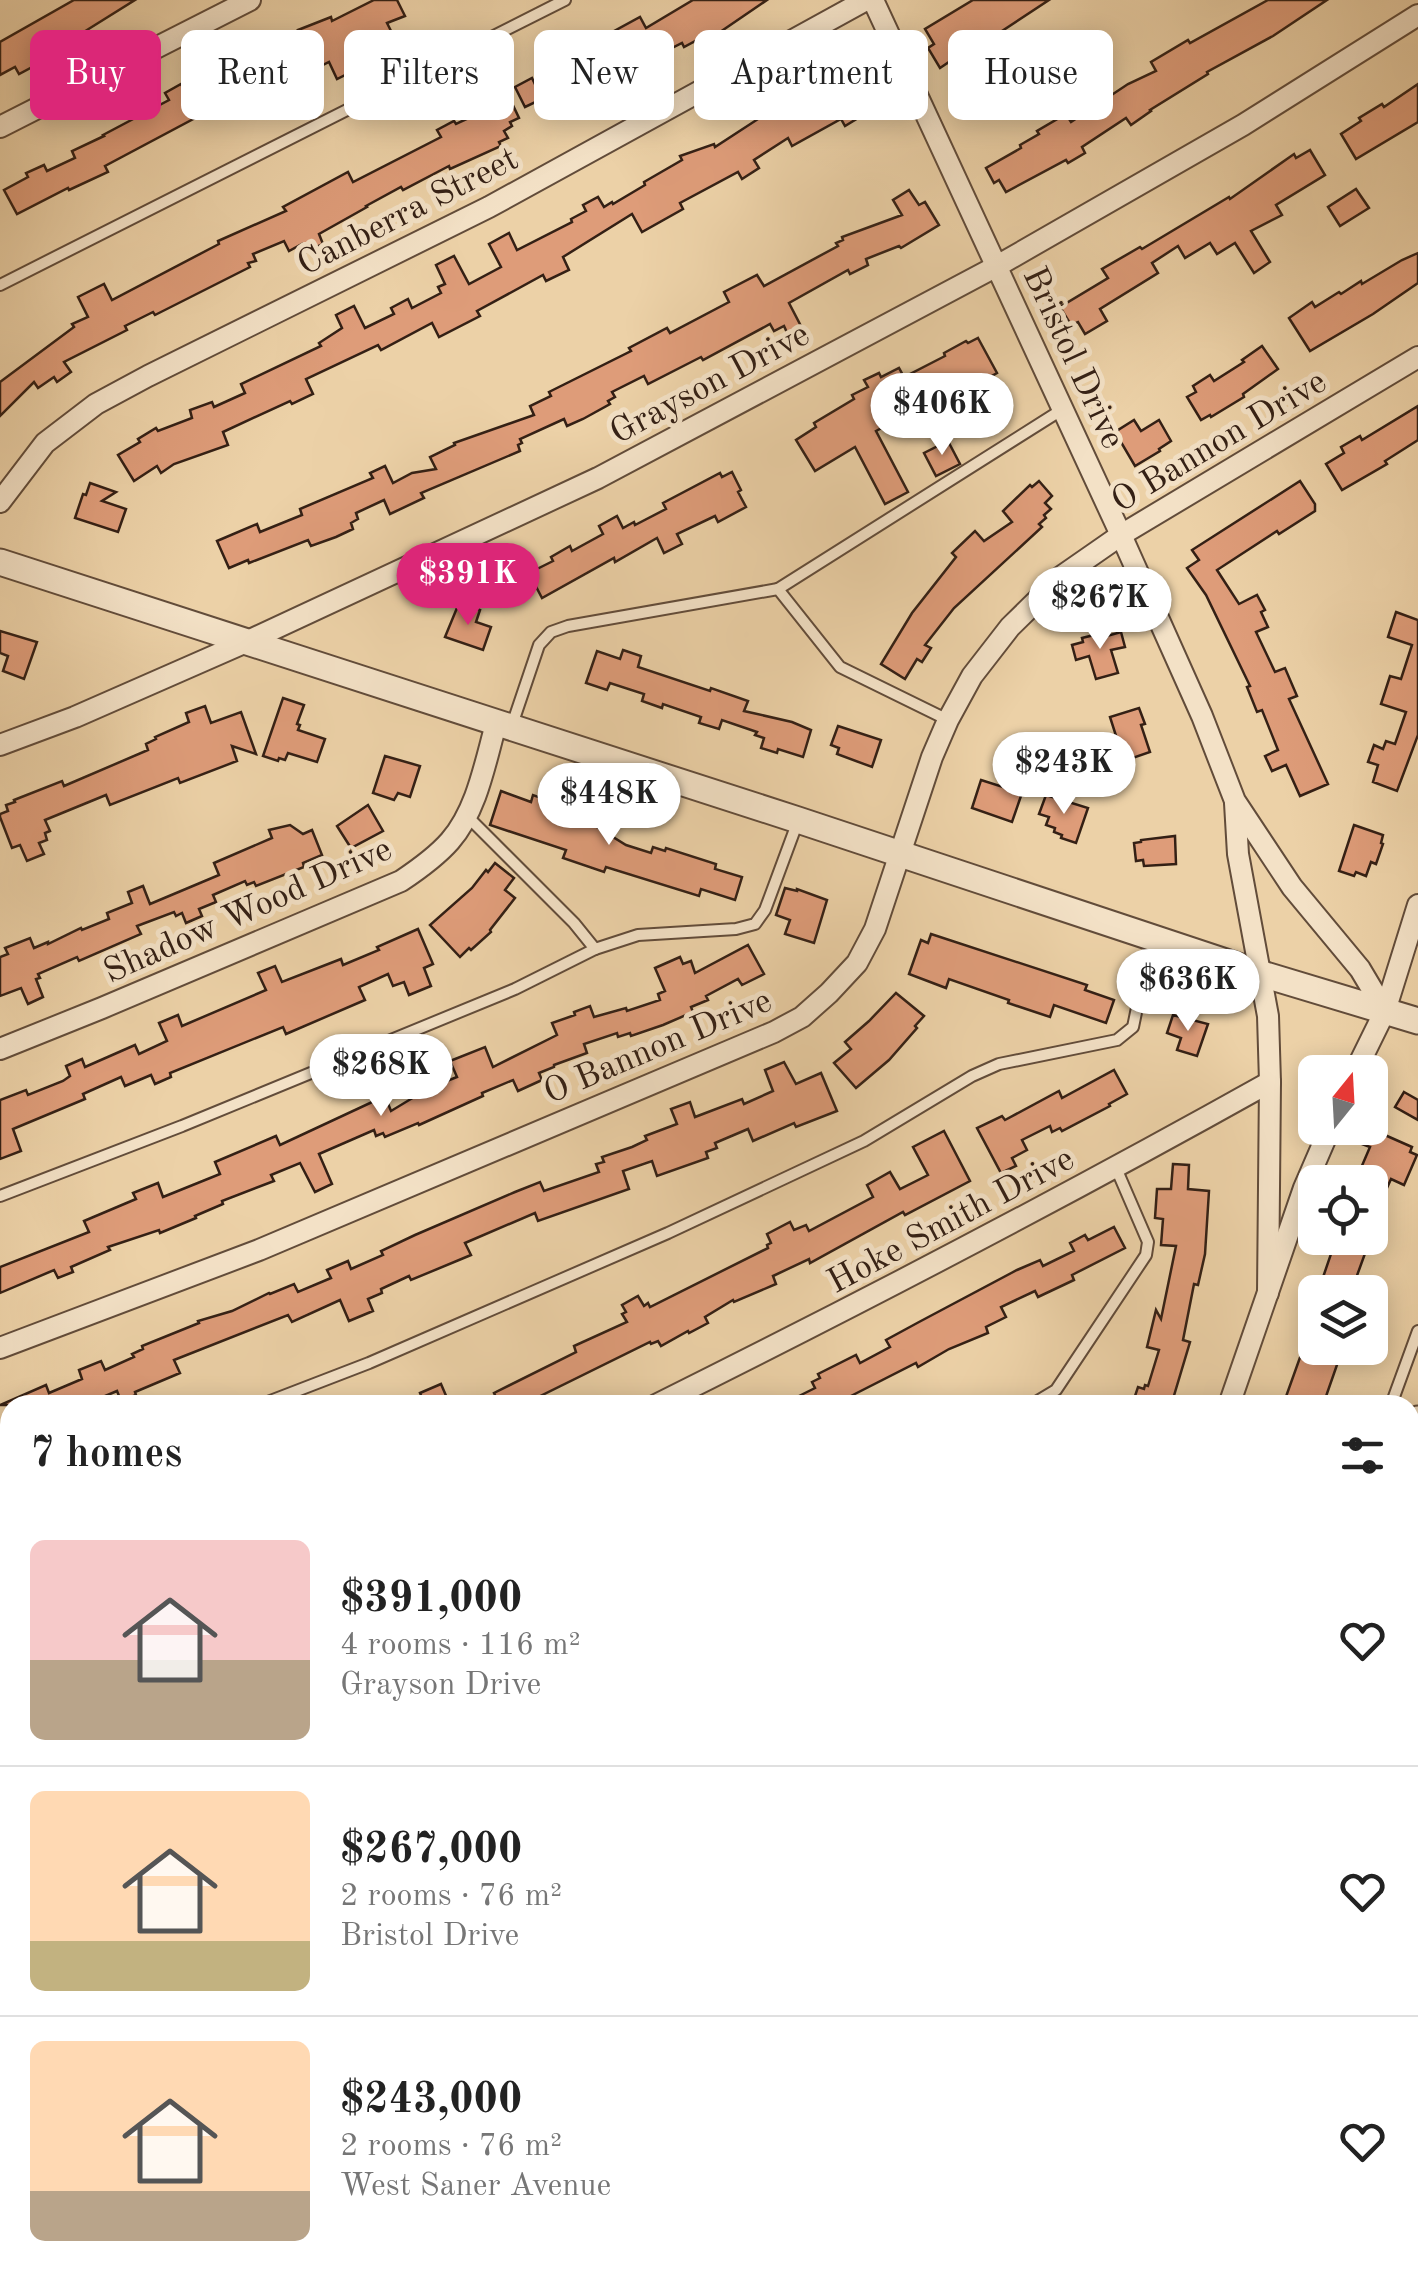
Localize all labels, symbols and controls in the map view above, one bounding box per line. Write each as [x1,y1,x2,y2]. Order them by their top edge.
chip: Buy [30,30,161,120]
chip: Rent [181,30,324,120]
chip: Filters [344,30,514,120]
chip: New [534,30,674,120]
chip: Apartment [694,30,928,120]
chip: House [948,30,1113,120]
street label: Canberra Street [292,142,524,283]
street label: Bristol Drive [1015,262,1130,454]
street label: Grayson Drive [605,317,816,451]
street label: O Bannon Drive [1106,364,1333,520]
pin: $406K [872,373,1012,458]
text: $406K [893,389,991,421]
pin: $391K [398,543,538,628]
text: $391K [419,559,517,591]
pin: $267K [1030,567,1170,652]
text: $267K [1051,583,1149,615]
pin: $243K [994,732,1134,817]
text: $243K [1015,748,1113,780]
pin: $448K [539,763,679,848]
text: $448K [560,779,658,811]
street label: Shadow Wood Drive [99,832,397,991]
pin: $636K [1118,949,1258,1034]
text: $636K [1139,965,1237,997]
street label: O Bannon Drive [539,984,777,1111]
pin: $268K [311,1034,451,1119]
text: $268K [332,1050,430,1082]
north arrow [1298,1055,1388,1145]
map controls [1298,1055,1388,1365]
street label: Hoke Smith Drive [822,1142,1080,1301]
button: locate [1298,1165,1388,1255]
button: layers [1298,1275,1388,1365]
icon: filters [1335,1428,1390,1483]
text: 7 homes [30,1434,182,1476]
text: $391,000 [340,1579,522,1621]
icon: home [110,1580,230,1700]
icon: heart [1335,1613,1390,1668]
text: 4 rooms · 116 m² [340,1630,581,1662]
text: Grayson Drive [340,1670,541,1702]
text: $267,000 [340,1830,522,1872]
icon: home [110,1831,230,1951]
icon: heart [1335,1864,1390,1919]
text: 2 rooms · 76 m² [340,1881,562,1913]
text: Bristol Drive [340,1921,519,1953]
text: $243,000 [340,2080,522,2122]
icon: home [110,2081,230,2201]
icon: heart [1335,2114,1390,2169]
text: 2 rooms · 76 m² [340,2131,562,2163]
text: West Saner Avenue [340,2171,611,2203]

